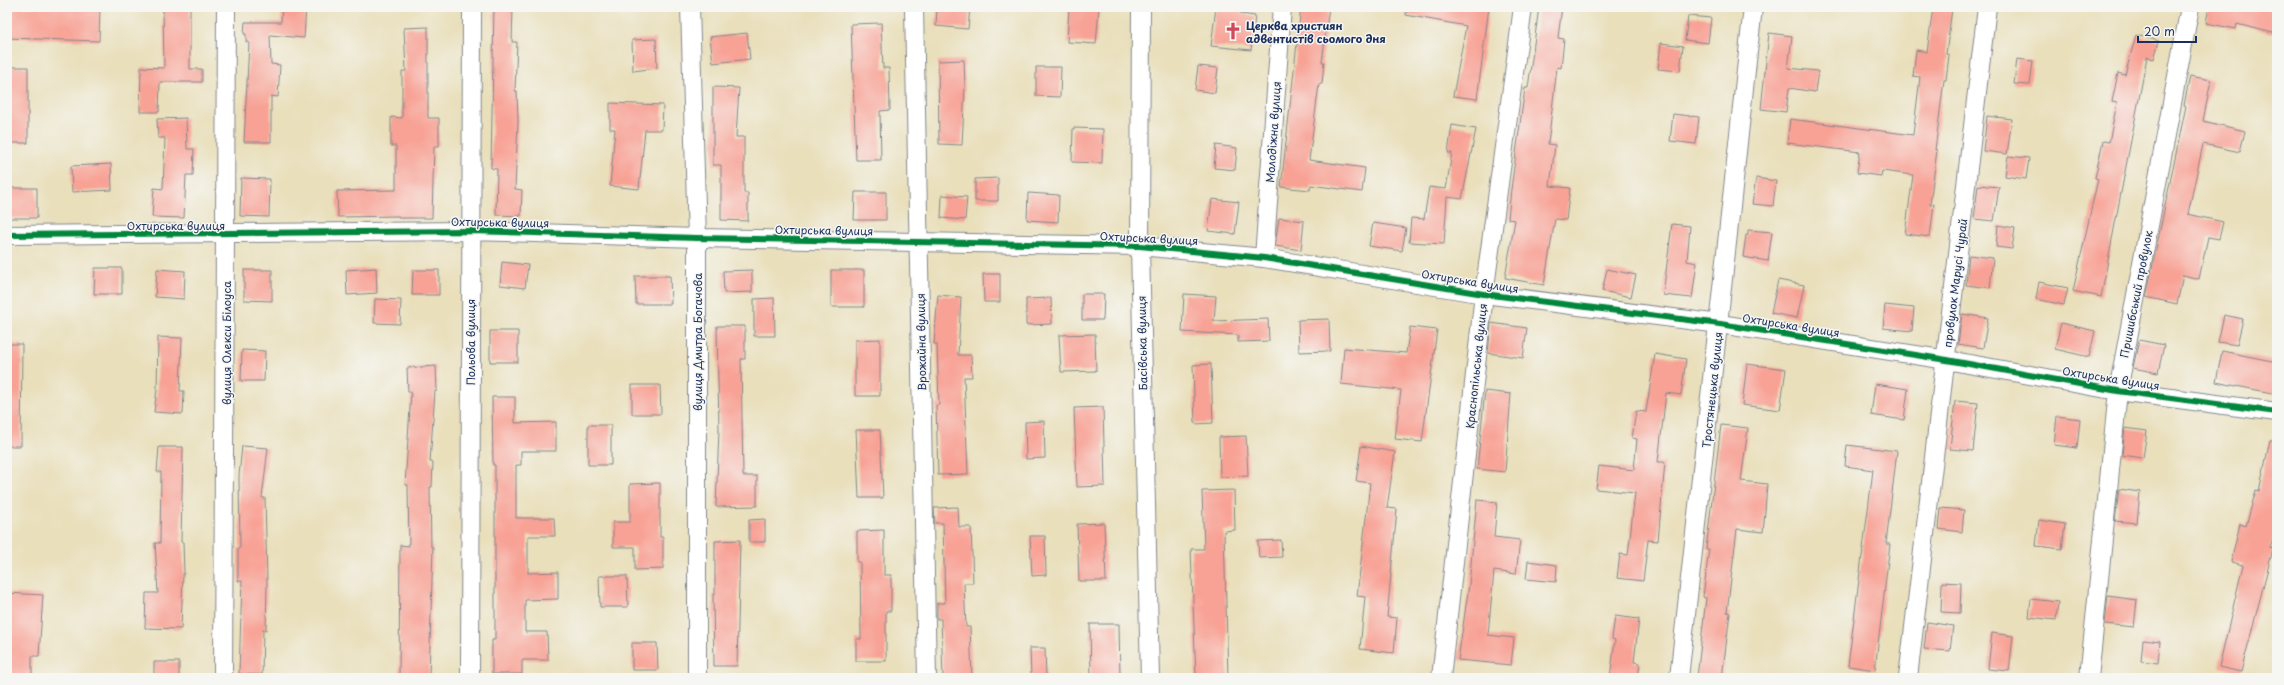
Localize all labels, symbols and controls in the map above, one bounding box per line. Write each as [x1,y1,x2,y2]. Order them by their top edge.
place label: Церква християн адвентистів сьомого дня [1246,17,1386,47]
scale bar [2138,18,2196,44]
church icon: Церква християн адвентистів сьомого дня [1223,21,1243,41]
text: 20 m [2144,22,2175,40]
street label: Молодіжна вулиця [1261,81,1285,183]
street label: Охтирська вулиця [451,213,549,231]
street label: Охтирська вулиця [127,217,225,234]
street label: провулок Марусі Чурай [1939,218,1971,348]
street label: Охтирська вулиця [775,221,873,239]
street label: Охтирська вулиця [1099,227,1199,249]
street label: Пришибський провулок [2115,228,2157,359]
street label: Охтирська вулиця [1420,265,1520,297]
street label: вулиця Дмитра Богачова [689,273,706,411]
street label: вулиця Олекси Білоуса [218,281,235,405]
street label: Врожайна вулиця [912,293,930,391]
street label: Басівська вулиця [1133,296,1151,390]
street label: Польова вулиця [462,299,479,385]
street label: Краснопільська вулиця [1461,302,1491,430]
street label: Охтирська вулиця [1741,309,1841,341]
street label: Тростянецька вулиця [1697,331,1727,449]
street label: Охтирська вулиця [2061,362,2161,394]

